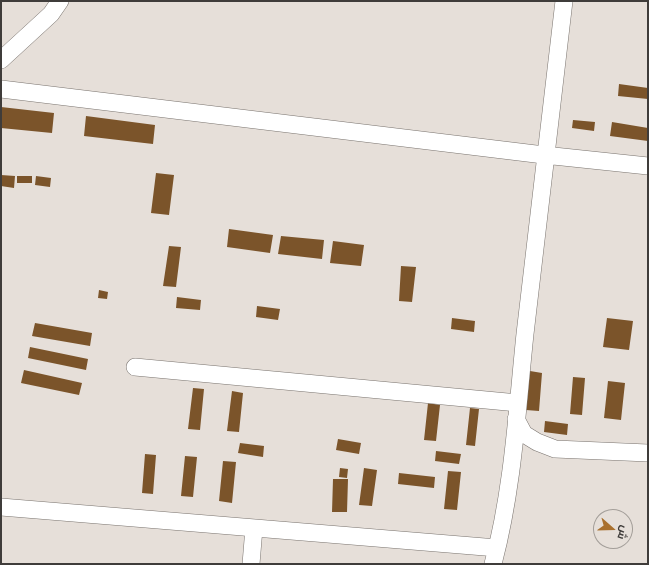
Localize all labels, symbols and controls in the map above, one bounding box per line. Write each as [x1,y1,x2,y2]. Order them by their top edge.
north arrow [593,509,633,549]
text: ش [615,524,631,541]

